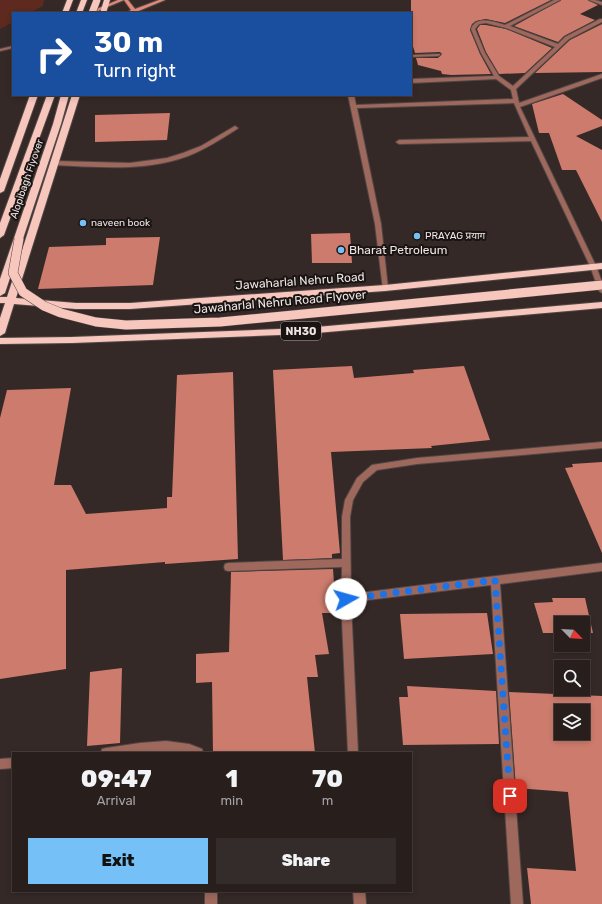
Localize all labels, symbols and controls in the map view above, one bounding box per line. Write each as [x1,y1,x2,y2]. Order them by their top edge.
text: 30 m [94,26,163,59]
icon: right [28,28,80,80]
text: Turn right [94,60,176,82]
street label: Alopibagh Flyover [8,138,46,220]
place label: naveen book [91,217,151,229]
marker: naveen book [78,218,88,228]
place label: PRAYAG प्रयाग [425,230,486,242]
marker: PRAYAG प्रयाग [412,231,422,241]
place label: Bharat Petroleum [349,243,447,257]
marker: Bharat Petroleum [336,245,346,255]
street label: Jawaharlal Nehru Road [235,269,365,293]
street label: Jawaharlal Nehru Road Flyover [193,287,367,317]
road number: NH30 [281,322,321,340]
position arrow [325,578,367,620]
north arrow [554,616,590,652]
map controls [554,616,590,740]
button: search [554,660,590,696]
button: layers [554,704,590,740]
text: 09:47 [81,765,152,793]
text: 1 [225,765,238,793]
text: 70 [312,765,343,793]
pin [493,779,527,813]
icon: arrive [499,785,521,807]
text: Arrival [97,793,136,808]
text: min [221,793,243,808]
text: m [322,793,333,808]
button: Exit [28,838,208,884]
button: Share [216,838,396,884]

